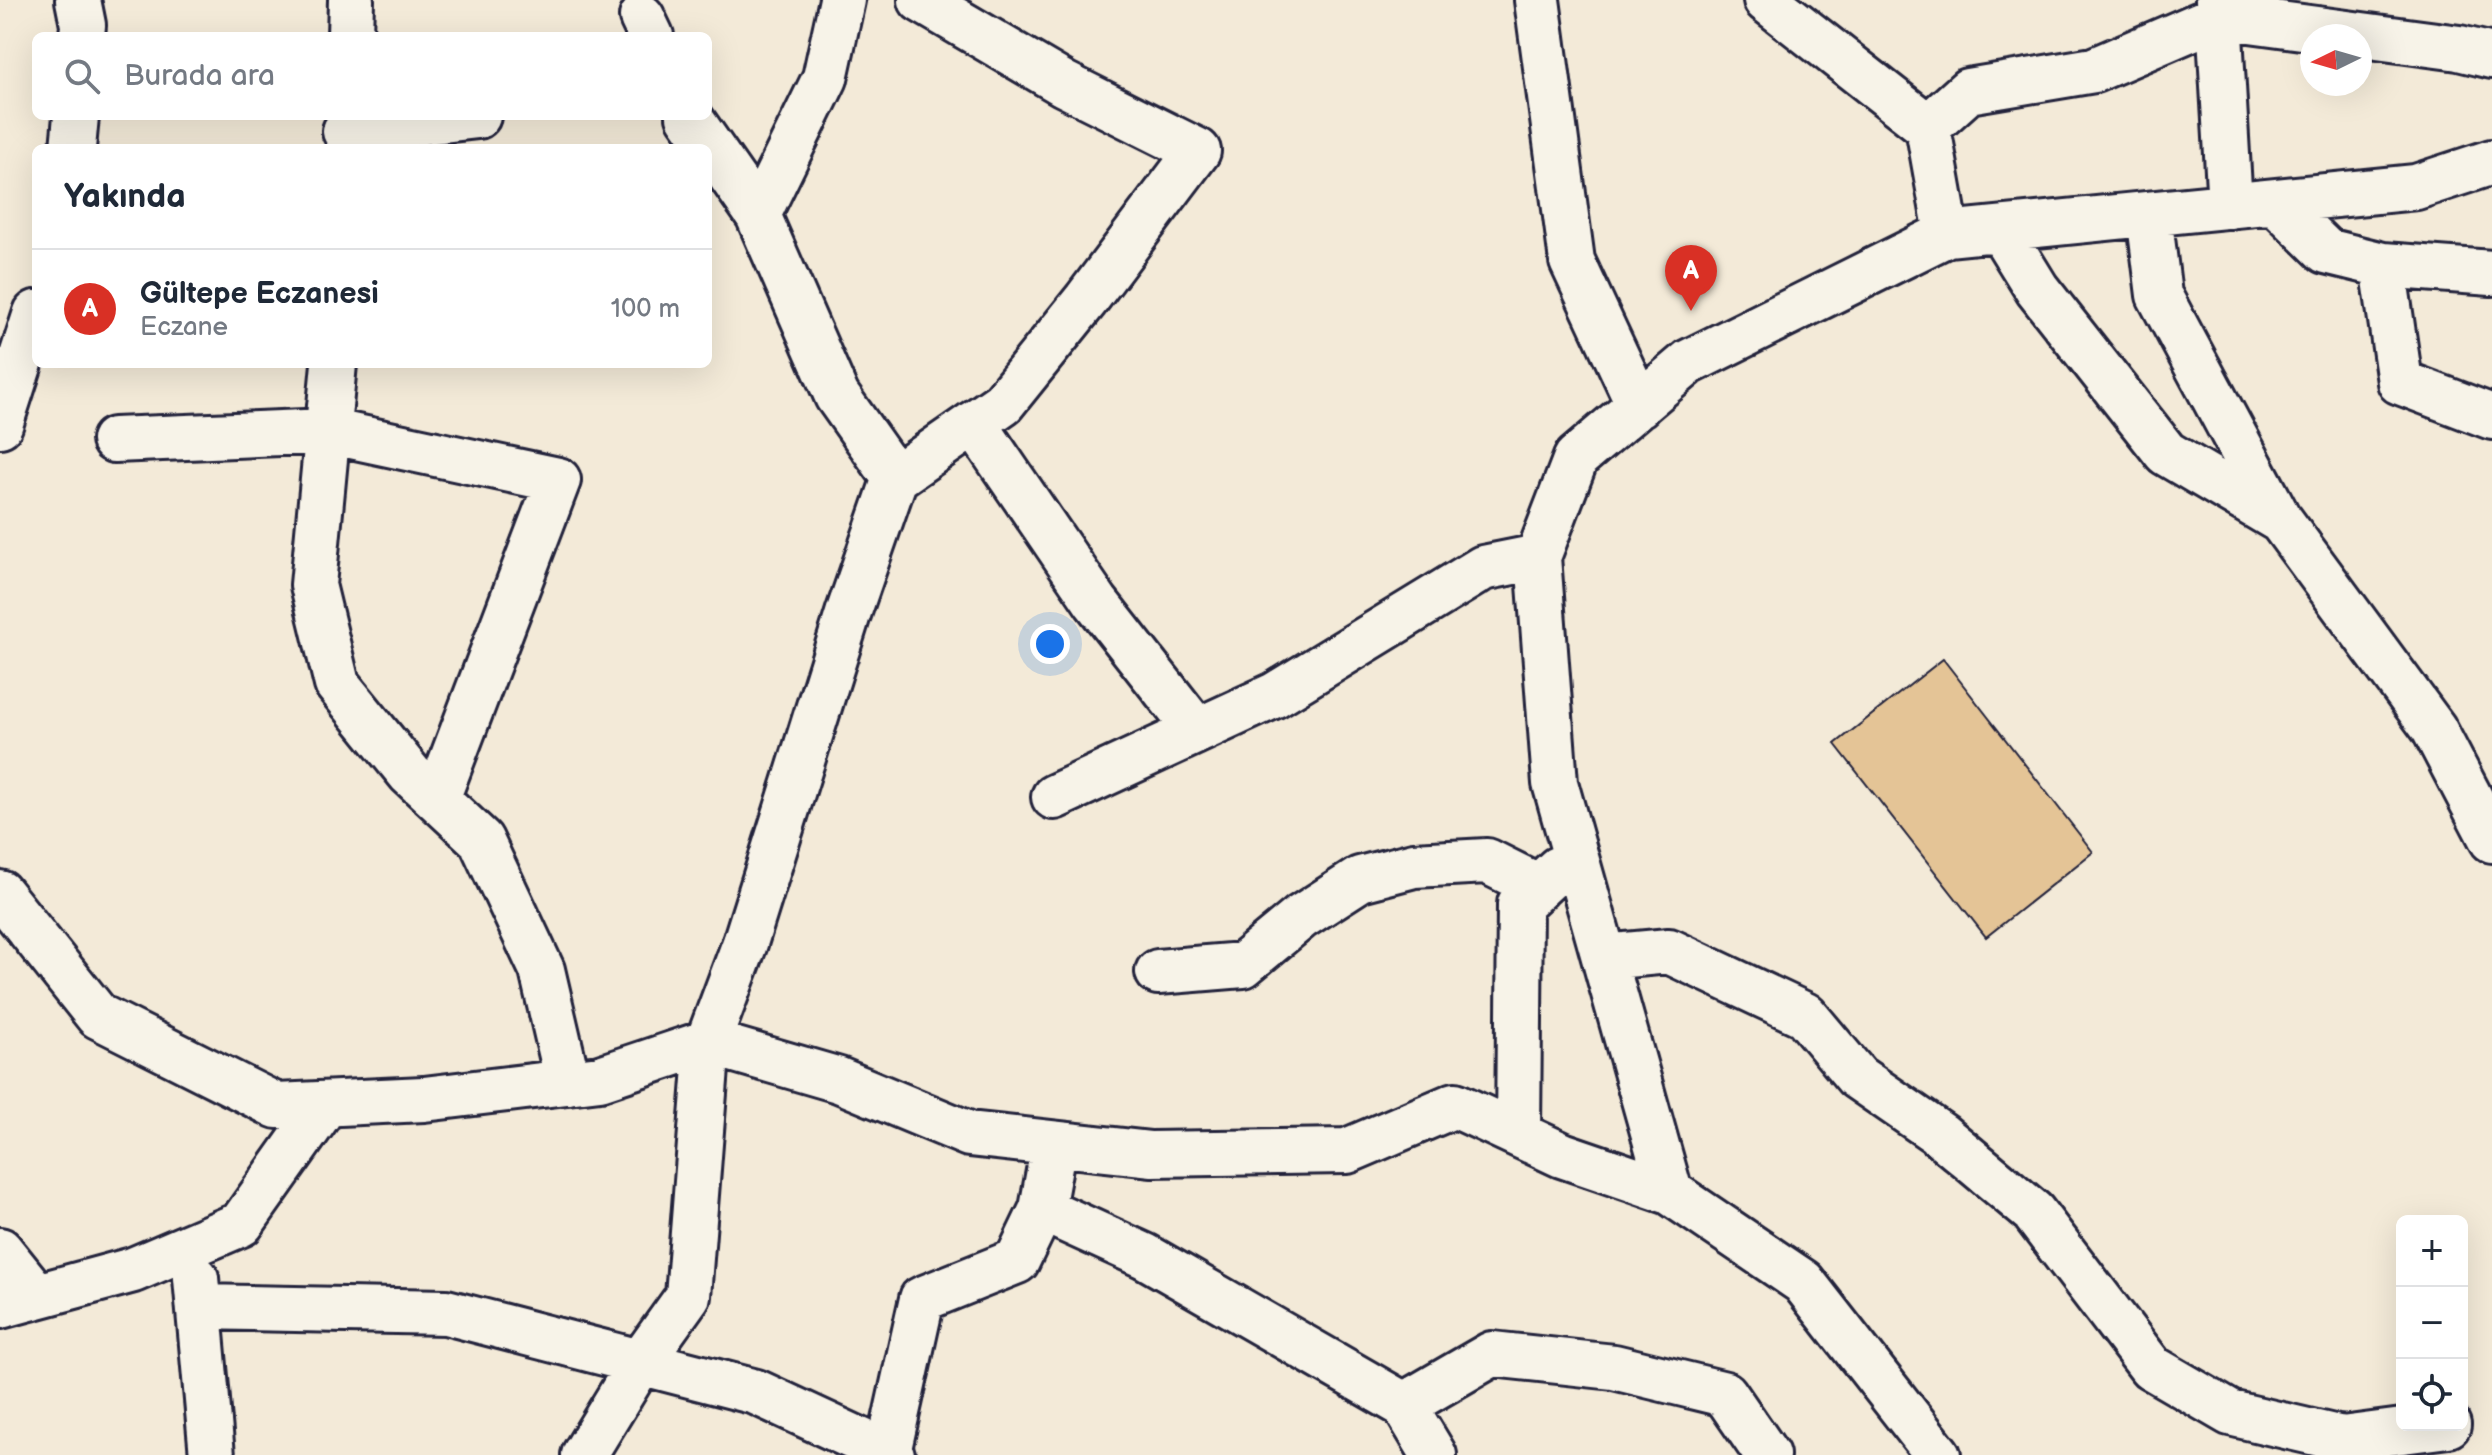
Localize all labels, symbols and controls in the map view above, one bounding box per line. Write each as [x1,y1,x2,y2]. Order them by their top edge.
north arrow [2300,24,2372,96]
search box [32,32,712,120]
icon: search [60,54,104,98]
text: Burada ara [124,58,275,94]
text: Yakında [64,176,186,217]
pin: A [1665,245,1717,311]
text: Gültepe Eczanesi [140,276,379,312]
text: A [82,294,98,325]
text: 100 m [611,294,680,325]
text: Eczane [140,312,228,343]
your location [1030,624,1070,664]
map controls [2396,1215,2468,1431]
button: + [2396,1215,2468,1287]
button: − [2396,1287,2468,1359]
button: locate [2396,1359,2468,1431]

